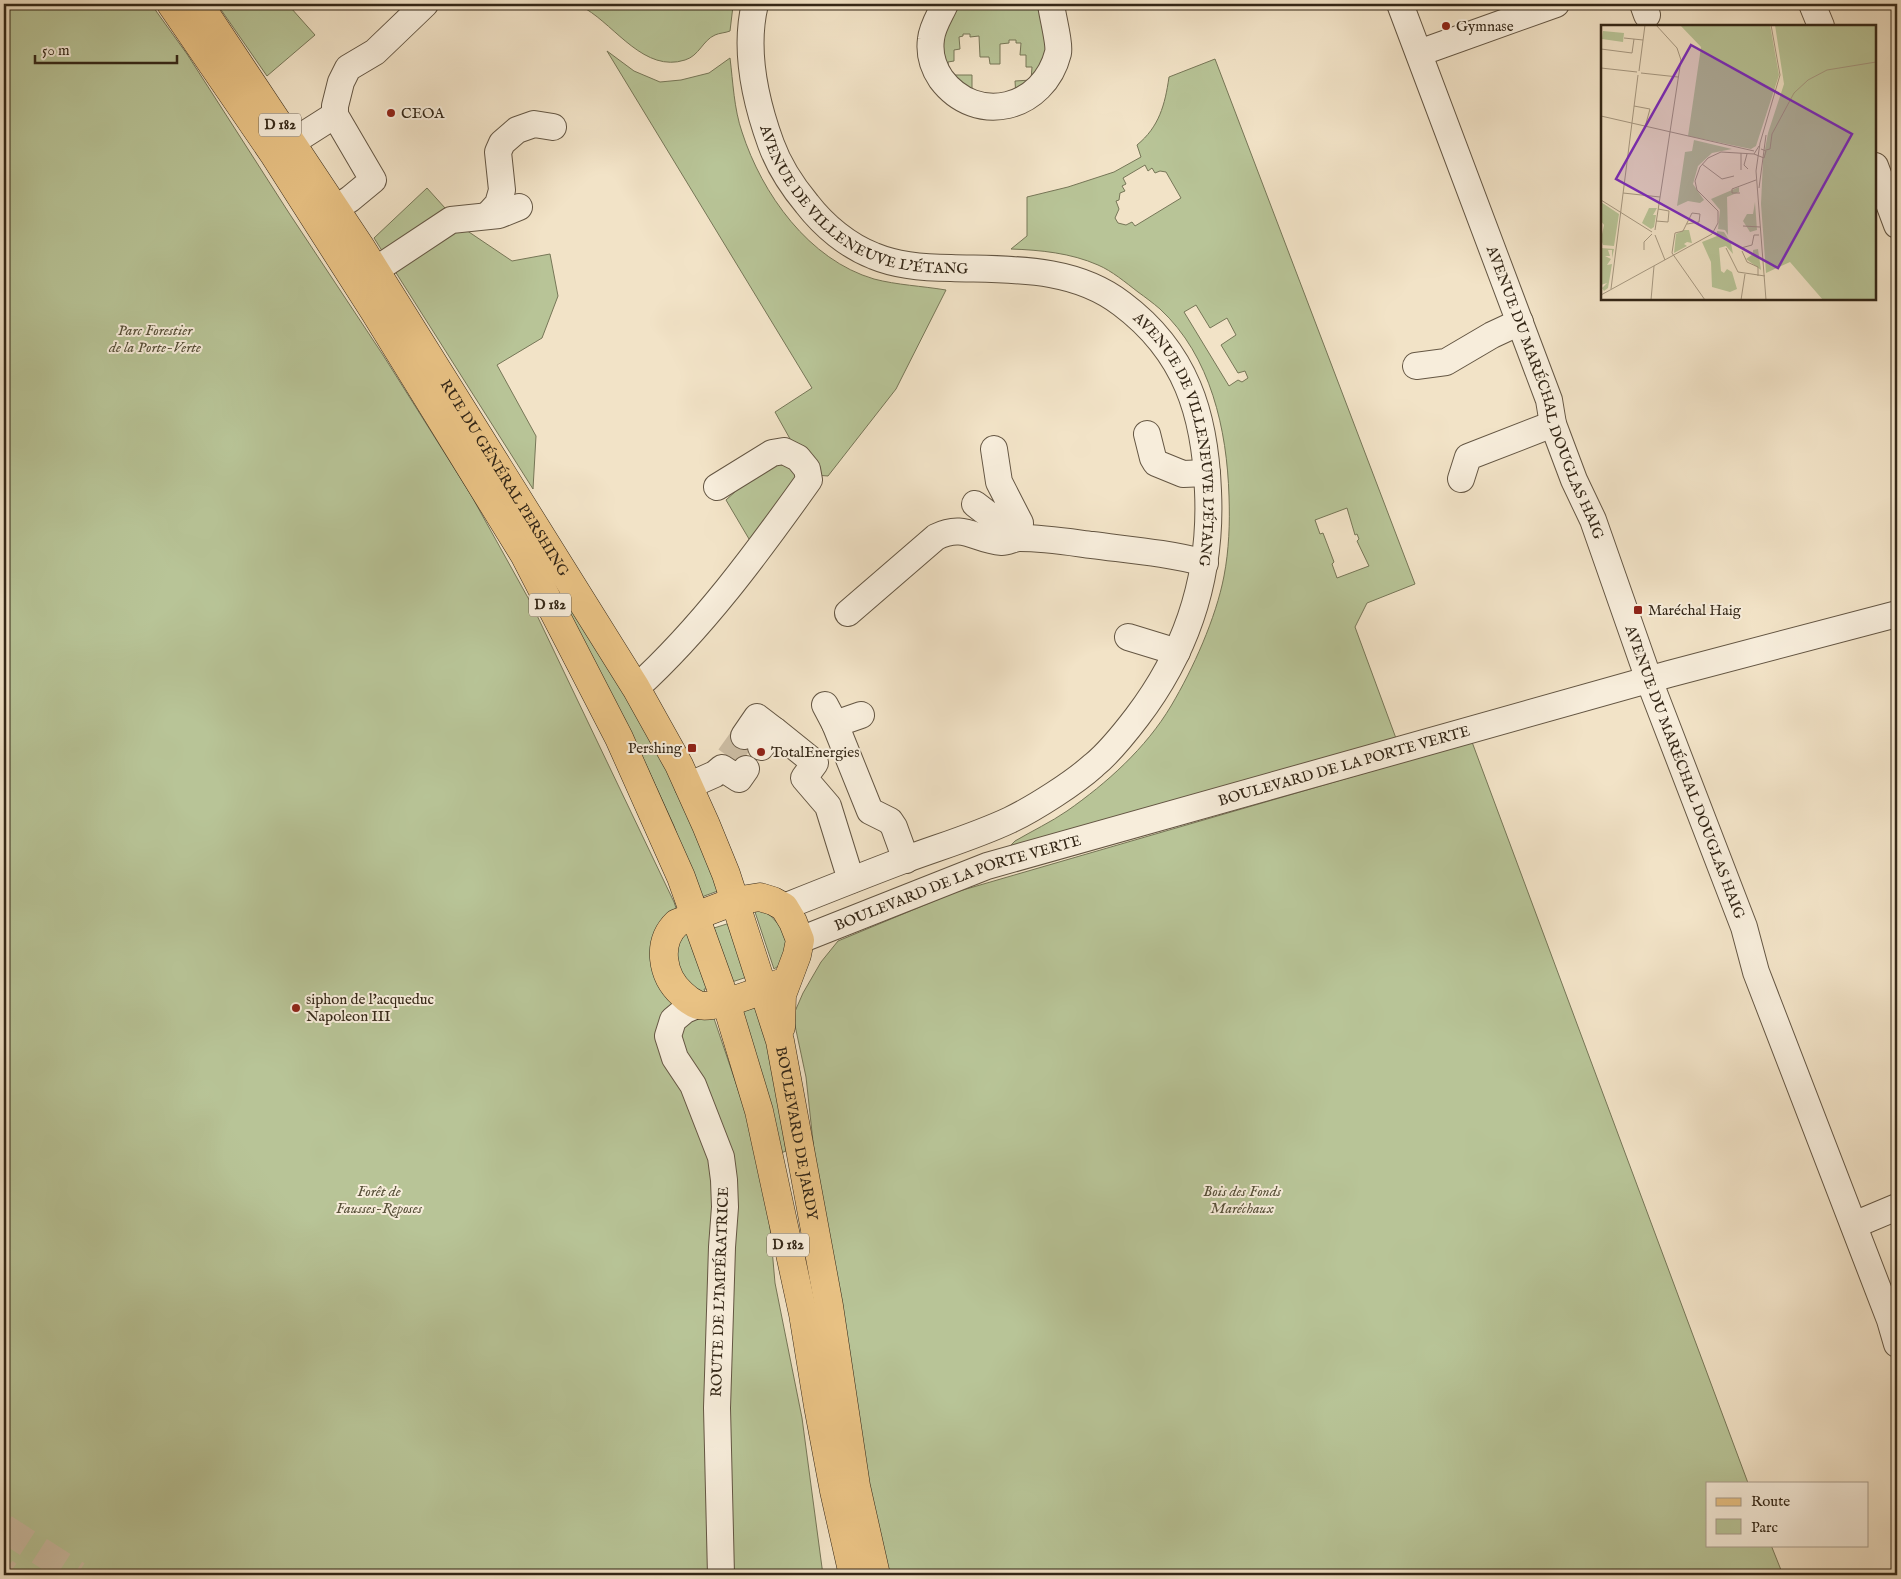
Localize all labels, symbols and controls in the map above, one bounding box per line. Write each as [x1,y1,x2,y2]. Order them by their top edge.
place label: Gymnase [1456,17,1514,36]
marker: Gymnase [1440,20,1452,32]
inset map [1601,25,1876,300]
scale bar [35,32,178,64]
text: 50 m [42,41,70,60]
place label: CEOA [401,104,445,123]
marker: CEOA [385,107,397,119]
road number: D 182 [259,114,301,136]
street label: AVENUE DE VILLENEUVE L'ÉTANG [755,122,969,278]
street label: AVENUE DU MARÉCHAL DOUGLAS HAIG [1482,242,1609,542]
street label: AVENUE DE VILLENEUVE L'ÉTANG [1129,308,1218,568]
park label: Parc Forestier de la Porte-Verte [108,321,201,357]
street label: RUE DU GÉNÉRAL PERSHING [436,376,573,580]
road number: D 182 [529,594,571,616]
place label: Maréchal Haig [1648,601,1742,620]
marker: Maréchal Haig [1632,604,1644,616]
street label: AVENUE DU MARÉCHAL DOUGLAS HAIG [1621,622,1750,922]
street label: BOULEVARD DE LA PORTE VERTE [1216,721,1472,810]
place label: Pershing [628,739,683,758]
marker: Pershing [686,742,698,754]
place label: TotalEnergies [771,743,859,762]
marker: TotalEnergies [755,746,767,758]
street label: BOULEVARD DE LA PORTE VERTE [831,830,1083,935]
place label: siphon de l'acqueduc Napoleon III [306,990,434,1026]
marker: siphon de l'acqueduc Napoleon III [290,1002,302,1014]
street label: BOULEVARD DE JARDY [772,1045,823,1222]
park label: Forêt de Fausses-Reposes [336,1182,423,1218]
park label: Bois des Fonds Maréchaux [1203,1182,1282,1218]
street label: ROUTE DE L'IMPÉRATRICE [707,1186,733,1398]
road number: D 182 [767,1234,809,1256]
legend [1706,1482,1868,1546]
text: Route [1751,1492,1790,1511]
text: Parc [1751,1518,1778,1537]

